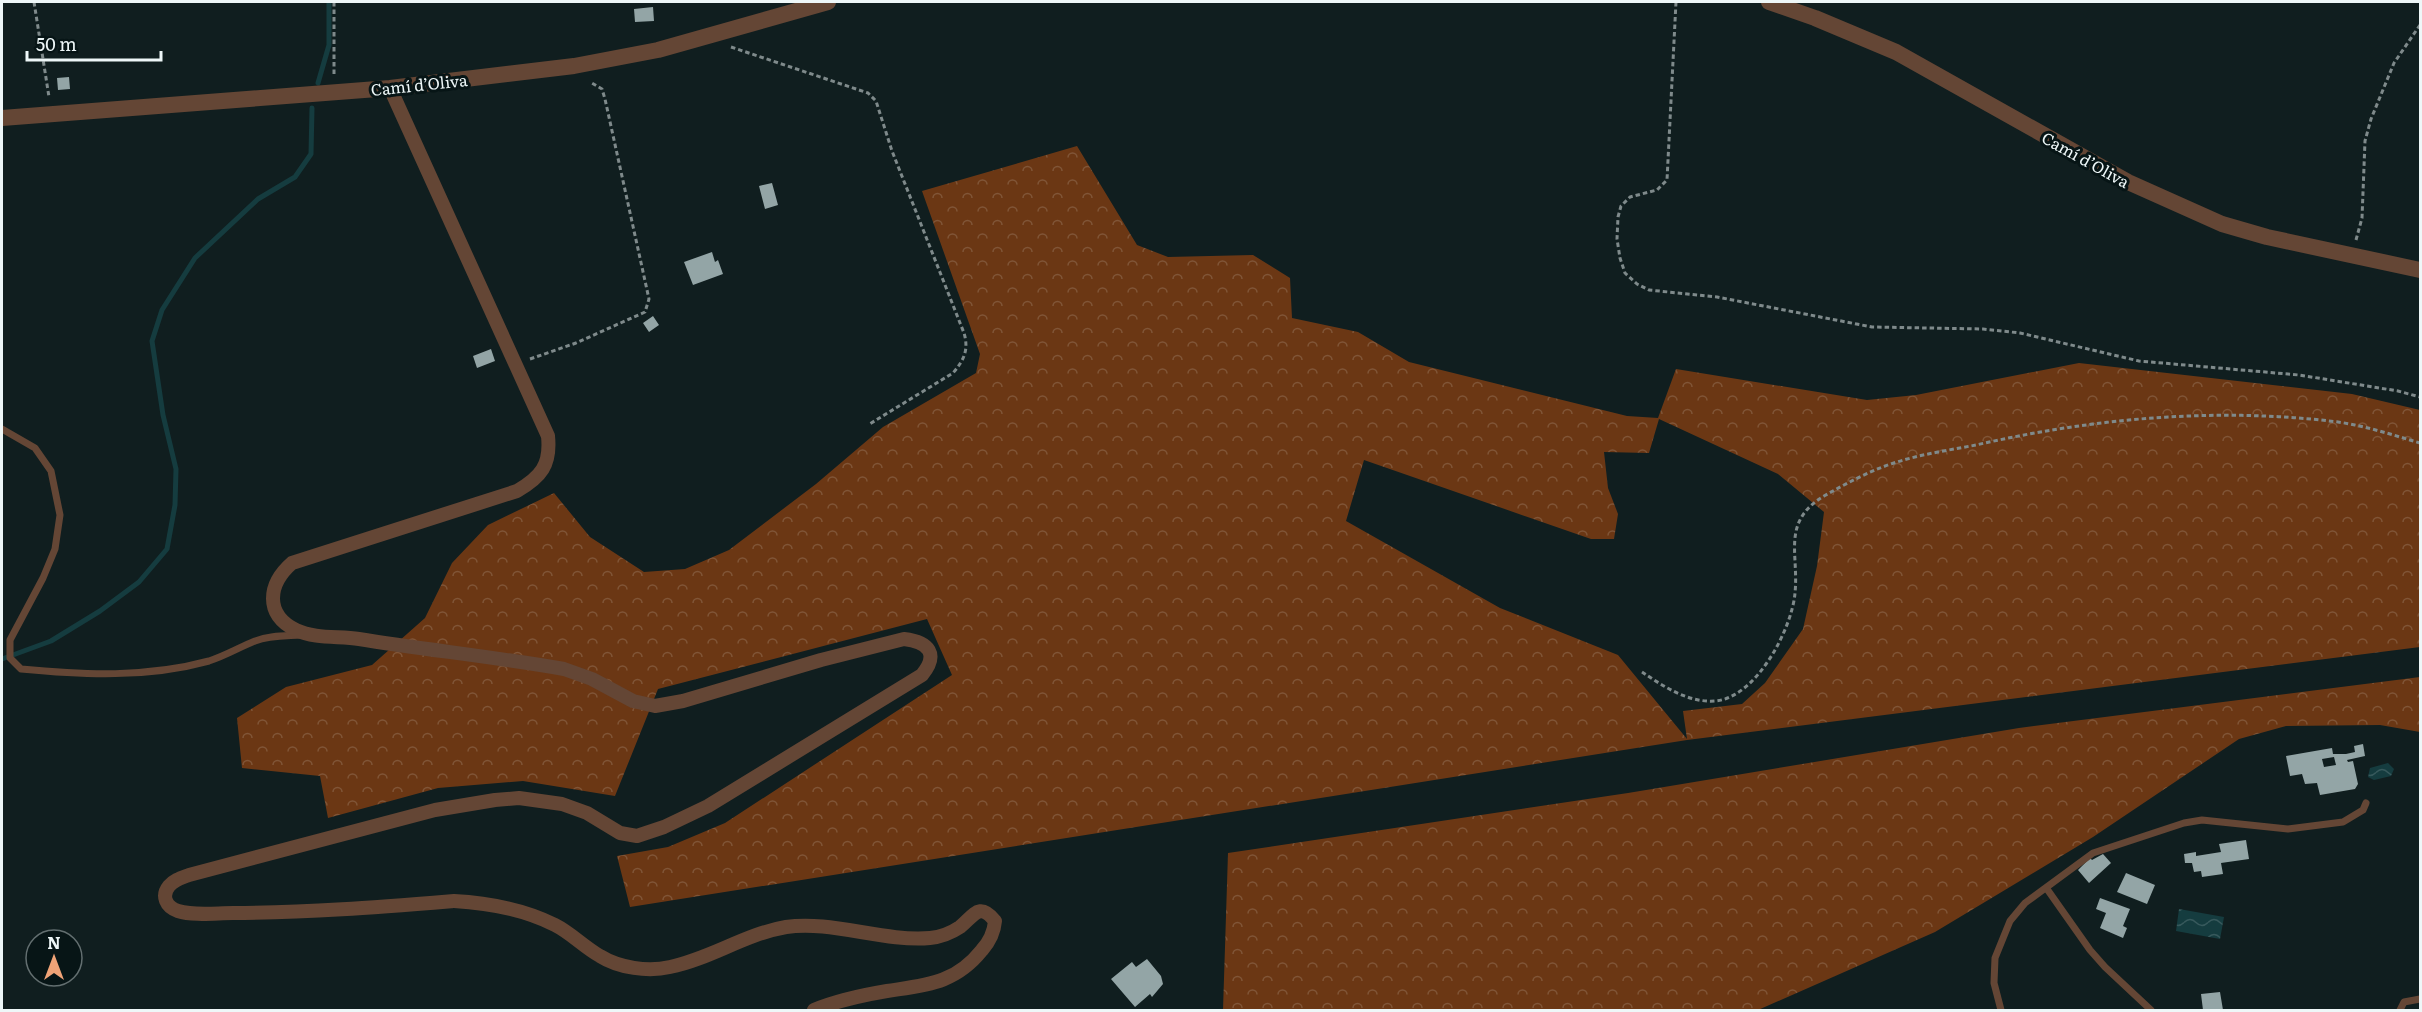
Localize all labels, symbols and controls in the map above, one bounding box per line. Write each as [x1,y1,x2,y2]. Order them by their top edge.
scale bar [27,24,160,62]
text: 50 m [36,30,77,57]
street label: Camí d’Oliva [369,67,469,101]
street label: Camí d’Oliva [2038,125,2135,193]
north arrow [24,928,84,988]
text: N [47,930,61,954]

